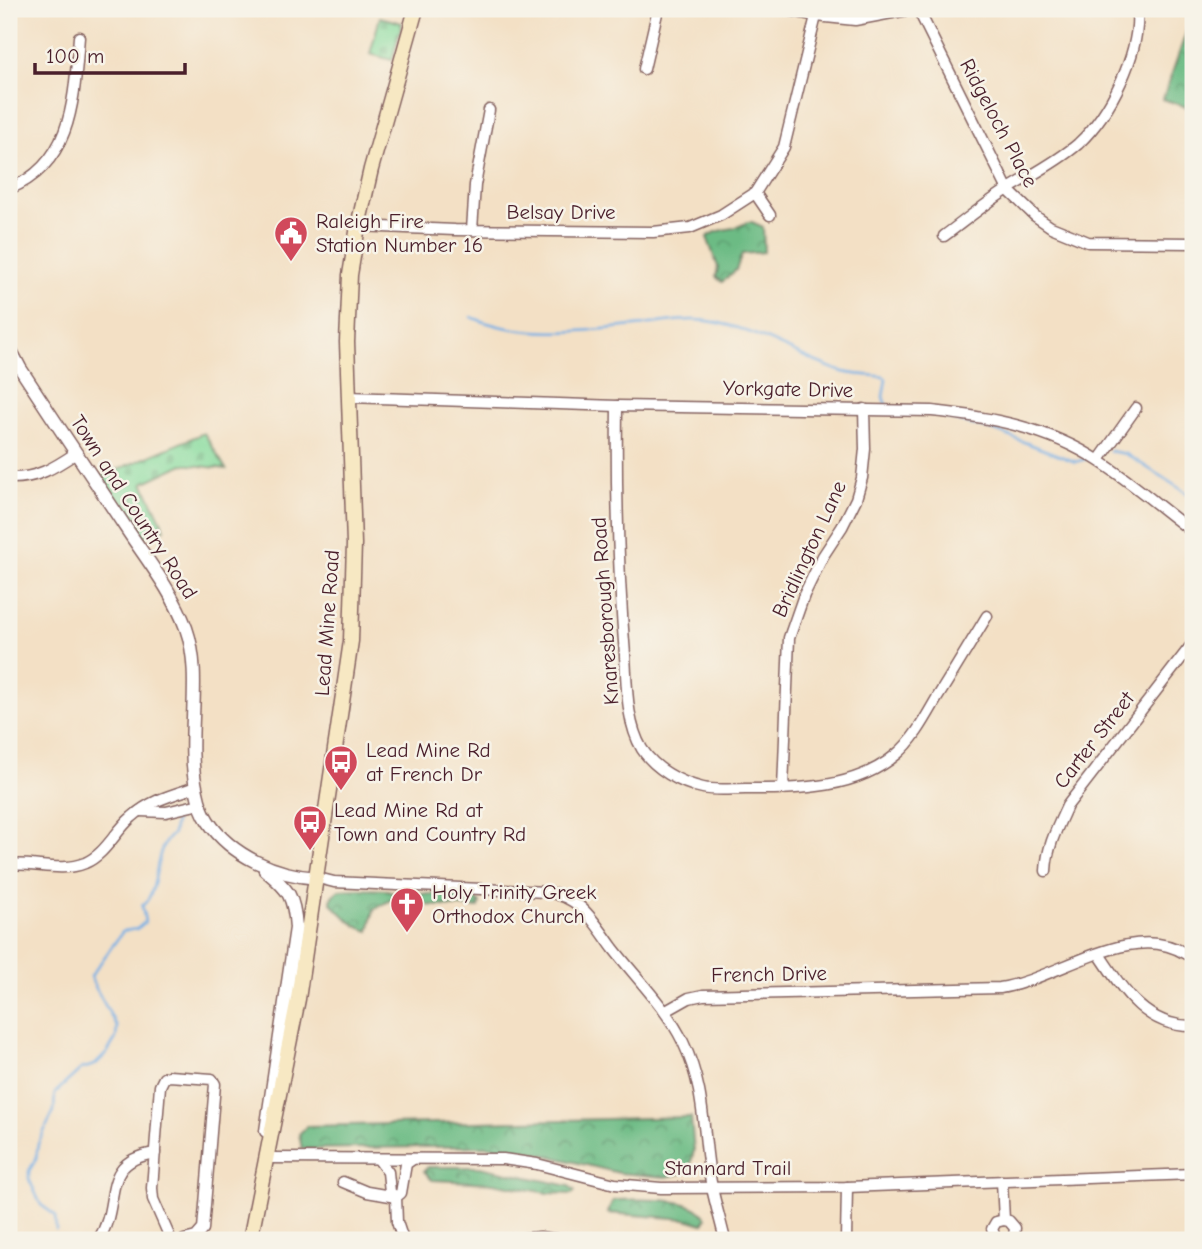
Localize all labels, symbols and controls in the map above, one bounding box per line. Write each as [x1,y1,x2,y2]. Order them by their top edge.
scale bar [35,32,186,76]
text: 100 m [46,44,104,68]
street label: Ridgeloch Place [955,55,1043,191]
street label: Belsay Drive [506,200,616,224]
place label: Raleigh Fire Station Number 16 [316,209,483,257]
public building icon: Raleigh Fire Station Number 16 [272,214,310,263]
street label: Yorkgate Drive [723,376,853,402]
street label: Town and Country Road [66,411,202,603]
street label: Bridlington Lane [767,477,851,621]
street label: Knaresborough Road [586,516,624,706]
street label: Lead Mine Road [310,549,344,697]
street label: Carter Street [1049,686,1140,793]
place label: Lead Mine Rd at French Dr [366,738,491,786]
bus stop icon: Lead Mine Rd at French Dr [322,743,360,792]
place label: Lead Mine Rd at Town and Country Rd [334,798,526,846]
bus stop icon: Lead Mine Rd at Town and Country Rd [291,803,329,852]
place label: Holy Trinity Greek Orthodox Church [432,880,596,928]
church icon: Holy Trinity Greek Orthodox Church [388,885,426,934]
street label: French Drive [711,961,827,987]
street label: Stannard Trail [665,1156,791,1180]

